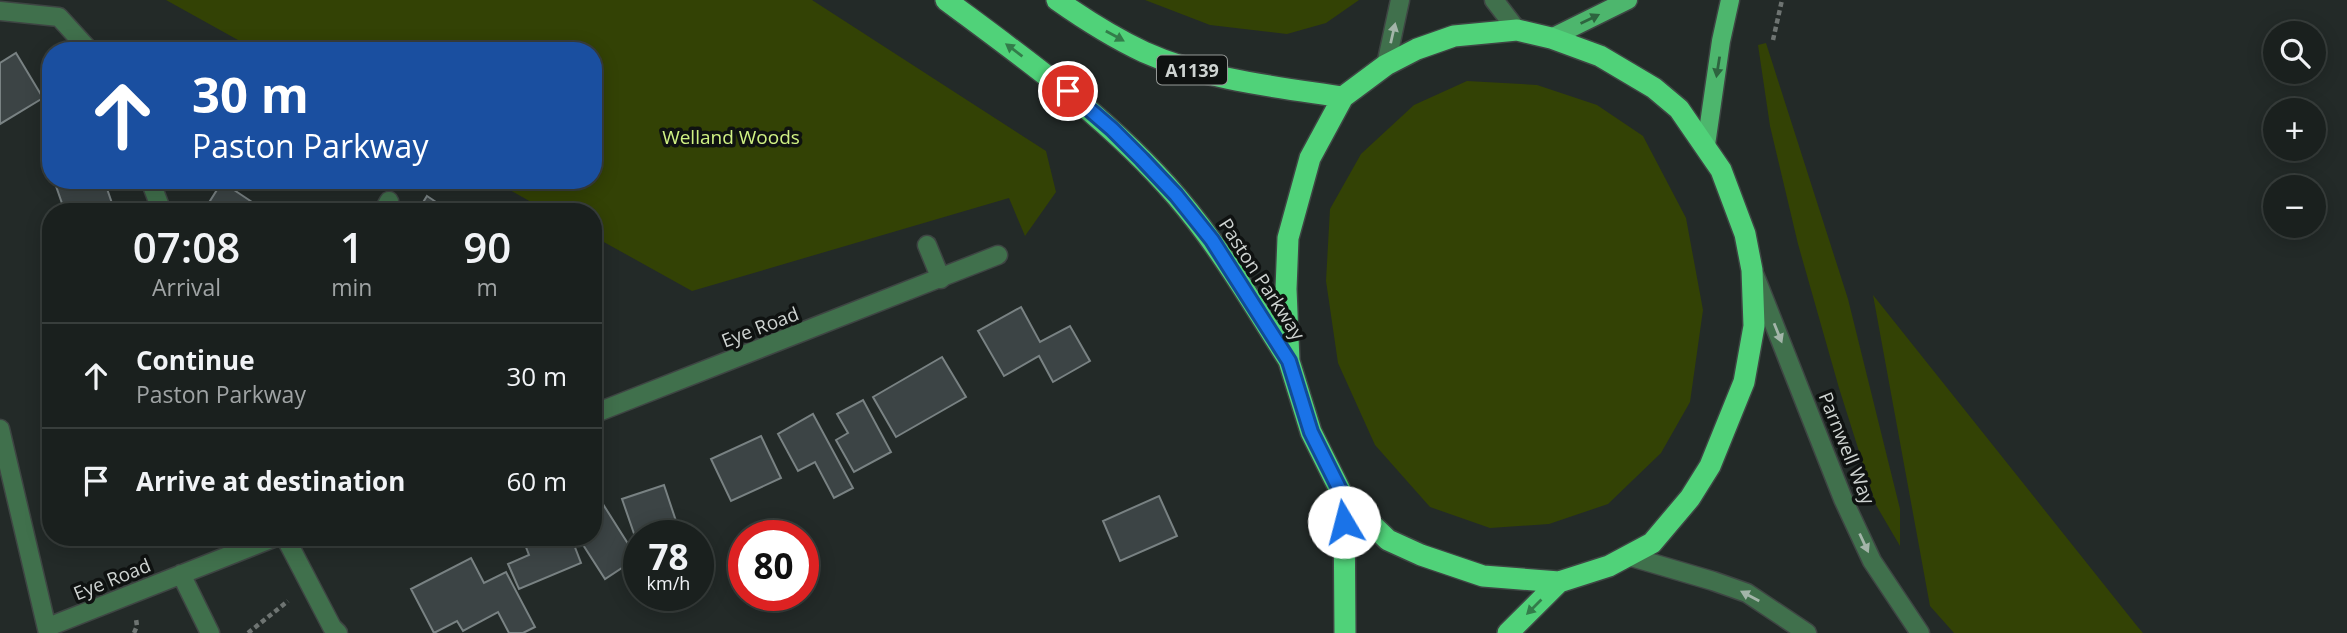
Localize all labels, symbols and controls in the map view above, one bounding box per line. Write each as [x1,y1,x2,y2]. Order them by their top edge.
one-way arrow [1580,13,1600,25]
map controls [2263,21,2326,238]
button: search [2263,21,2326,84]
one-way arrow [1388,22,1399,44]
one-way arrow [1105,30,1124,42]
one-way arrow [1005,43,1023,58]
road number: A1139 [1157,56,1227,84]
one-way arrow [1712,56,1723,78]
text: 30 m [192,61,309,127]
pin [1038,61,1098,121]
icon: ahead [77,70,168,161]
icon: arrive [1049,72,1087,110]
button: + [2263,98,2326,161]
text: Paston Parkway [192,124,428,167]
park label: Welland Woods [662,124,800,150]
button: − [2263,175,2326,238]
street label: Paston Parkway [1213,213,1311,345]
text: 07:08 [133,218,240,275]
text: 1 [340,218,364,275]
text: 90 [463,218,511,275]
text: Arrival [152,271,221,303]
text: min [331,271,372,303]
text: m [477,271,498,303]
street label: Eye Road [718,300,802,354]
one-way arrow [1772,322,1783,343]
text: Continue [136,342,255,378]
icon: ahead [77,357,115,395]
text: 30 m [506,358,567,394]
text: Paston Parkway [136,378,306,410]
street label: Parnwell Way [1813,388,1882,508]
icon: arrive [77,462,115,500]
text: Arrive at destination [136,463,405,499]
text: 60 m [506,463,567,499]
position arrow [1307,485,1381,559]
speed limit sign: 80 [728,520,819,611]
text: 78 [648,533,689,580]
one-way arrow [1858,533,1869,554]
street label: Eye Road [70,552,154,606]
text: km/h [647,571,690,595]
one-way arrow [1740,590,1759,602]
one-way arrow [1525,599,1542,616]

